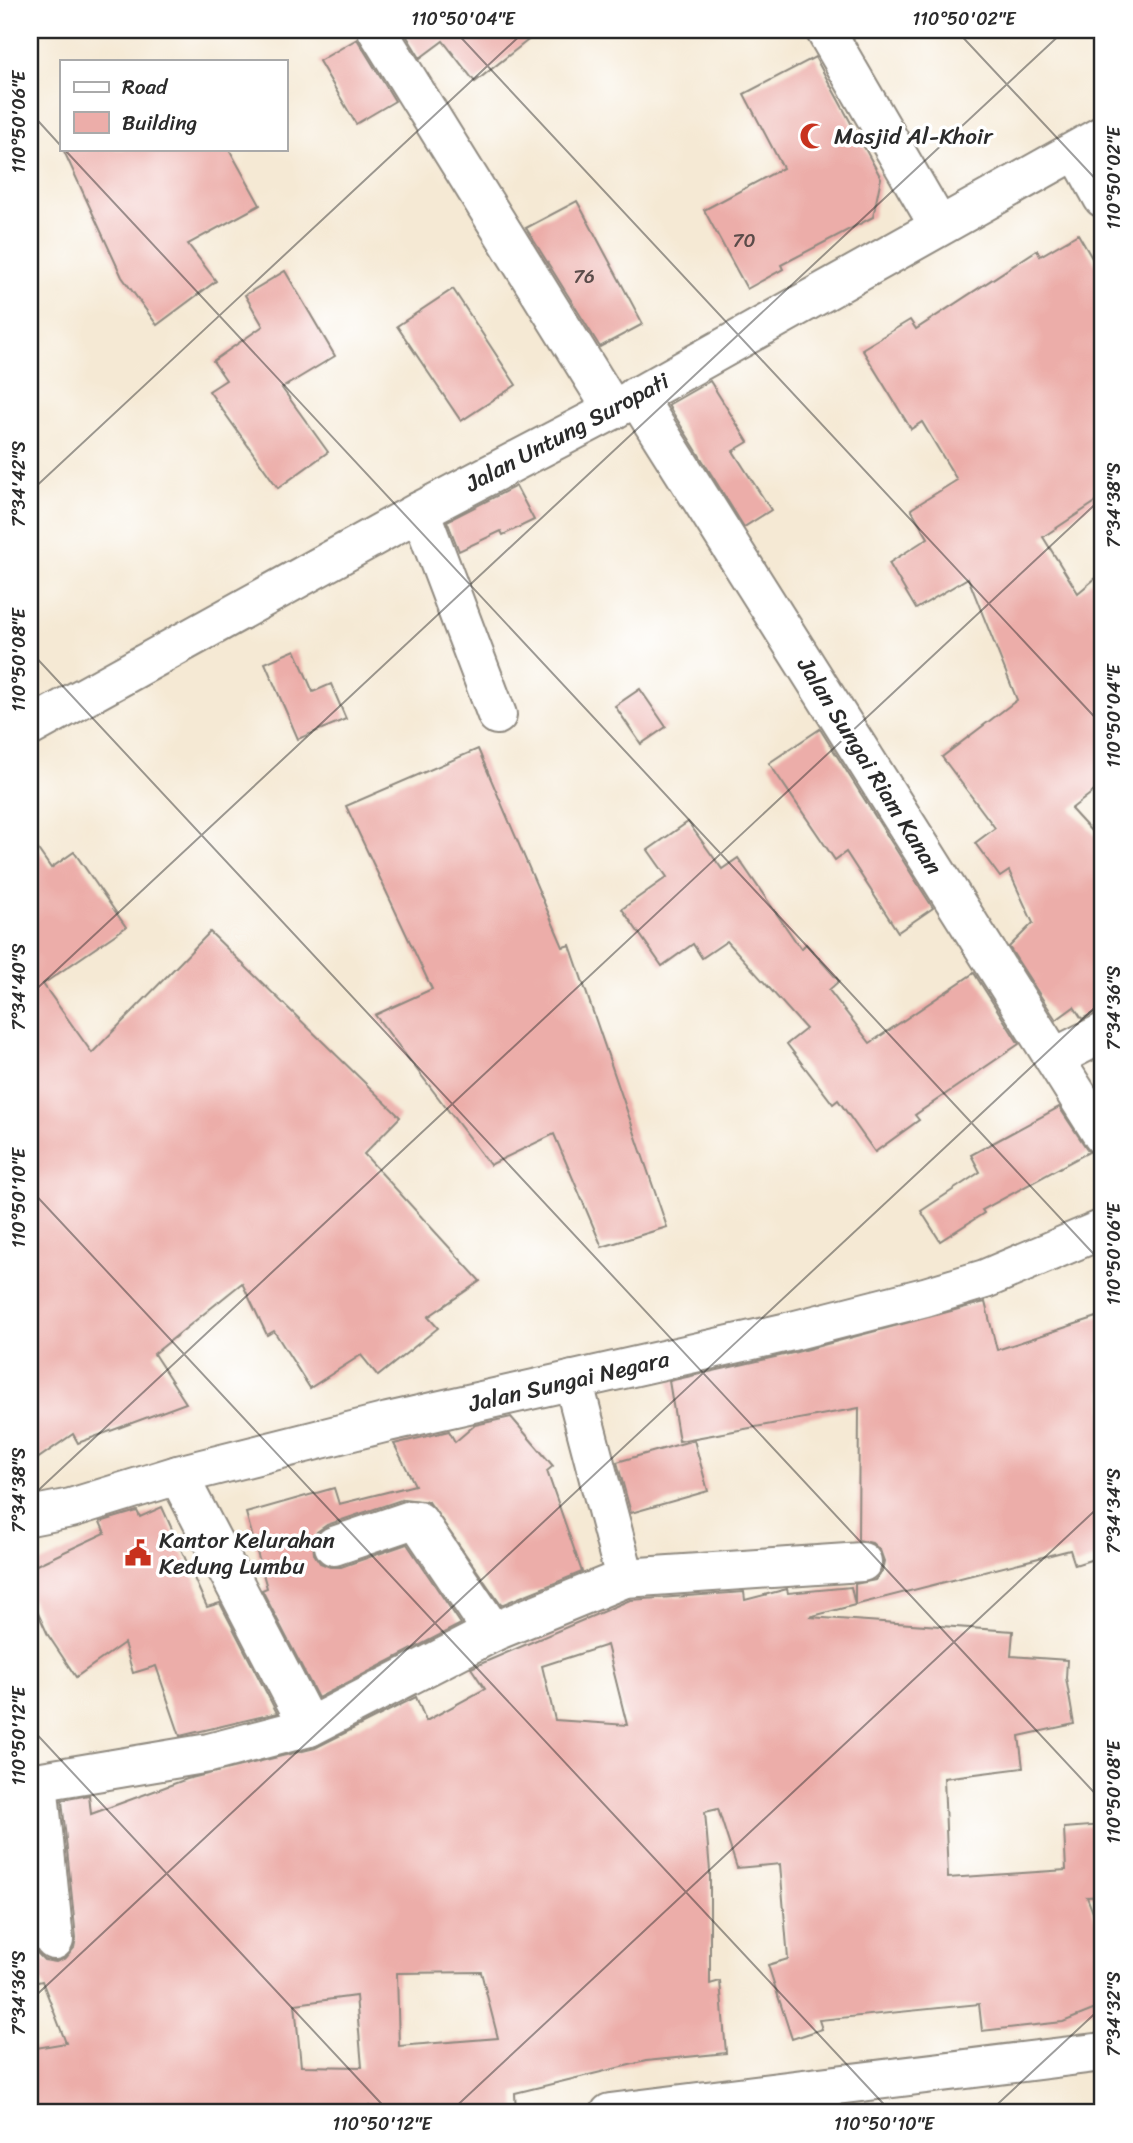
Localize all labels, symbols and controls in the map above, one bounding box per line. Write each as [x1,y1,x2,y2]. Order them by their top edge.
text: 110°50'04"E [411,3,516,35]
text: 110°50'02"E [913,3,1016,35]
legend [60,60,287,150]
text: Road [122,68,169,106]
text: 110°50'06"E [3,70,35,173]
text: Building [122,104,198,142]
place label: Masjid Al-Khoir [834,116,994,157]
mosque icon: Masjid Al-Khoir [798,121,828,151]
text: 110°50'02"E [1098,126,1130,229]
house number: 70 [733,224,755,257]
house number: 76 [573,260,595,293]
street label: Jalan Untung Suropati [457,361,677,504]
text: 7°34'42"S [3,441,35,527]
text: 7°34'38"S [1098,462,1130,548]
text: 110°50'08"E [3,607,35,712]
street label: Jalan Sungai Riam Kanan [785,648,954,884]
text: 110°50'04"E [1098,663,1130,768]
text: 7°34'40"S [3,943,35,1031]
text: 7°34'36"S [1098,966,1130,1050]
text: 110°50'10"E [3,1147,35,1248]
text: 110°50'06"E [1098,1202,1130,1305]
street label: Jalan Sungai Negara [464,1338,674,1425]
text: 7°34'38"S [3,1447,35,1533]
text: 7°34'34"S [1098,1468,1130,1554]
place label: Kantor Kelurahan Kedung Lumbu [159,1520,335,1587]
public building icon: Kantor Kelurahan Kedung Lumbu [123,1538,153,1568]
text: 110°50'12"E [3,1685,35,1786]
text: 110°50'08"E [1098,1739,1130,1844]
text: 7°34'36"S [3,1951,35,2035]
text: 7°34'32"S [1098,1972,1130,2056]
text: 110°50'12"E [332,2108,433,2140]
text: 110°50'10"E [834,2108,935,2140]

